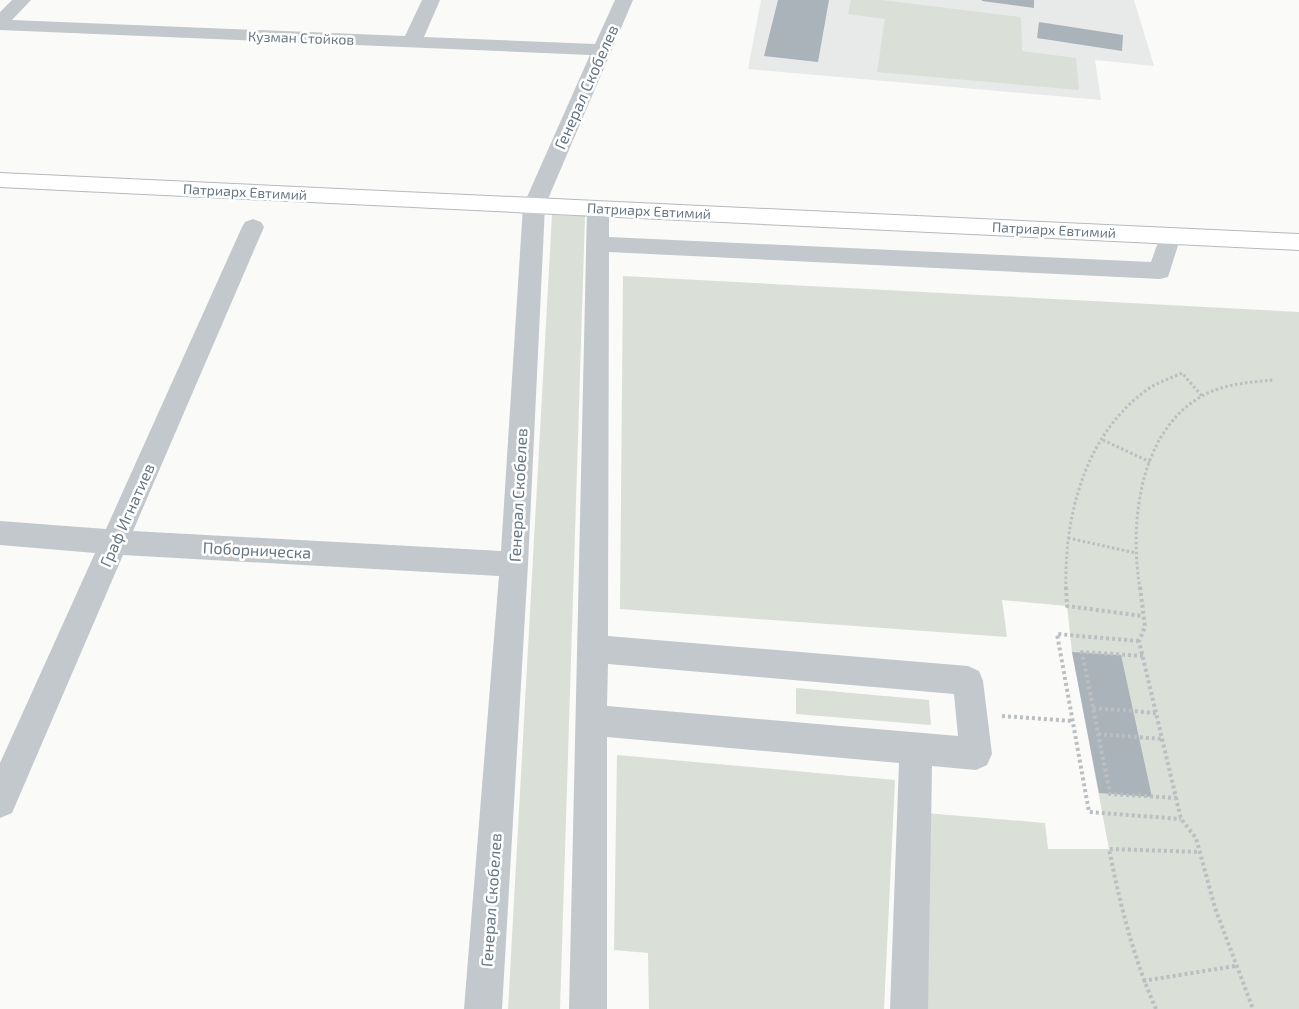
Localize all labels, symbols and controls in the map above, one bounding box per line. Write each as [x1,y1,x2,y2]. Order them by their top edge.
street label: Генерал Скобелев [550,22,622,152]
street label: Кузман Стойков [248,27,354,48]
street label: Патриарх Евтимий [183,180,308,203]
street label: Патриарх Евтимий [587,199,712,222]
street label: Патриарх Евтимий [992,218,1117,241]
street label: Генерал Скобелев [505,427,530,562]
street label: Граф Игнатиев [95,460,158,569]
street label: Поборническа [202,537,312,562]
street label: Генерал Скобелев [476,832,505,968]

